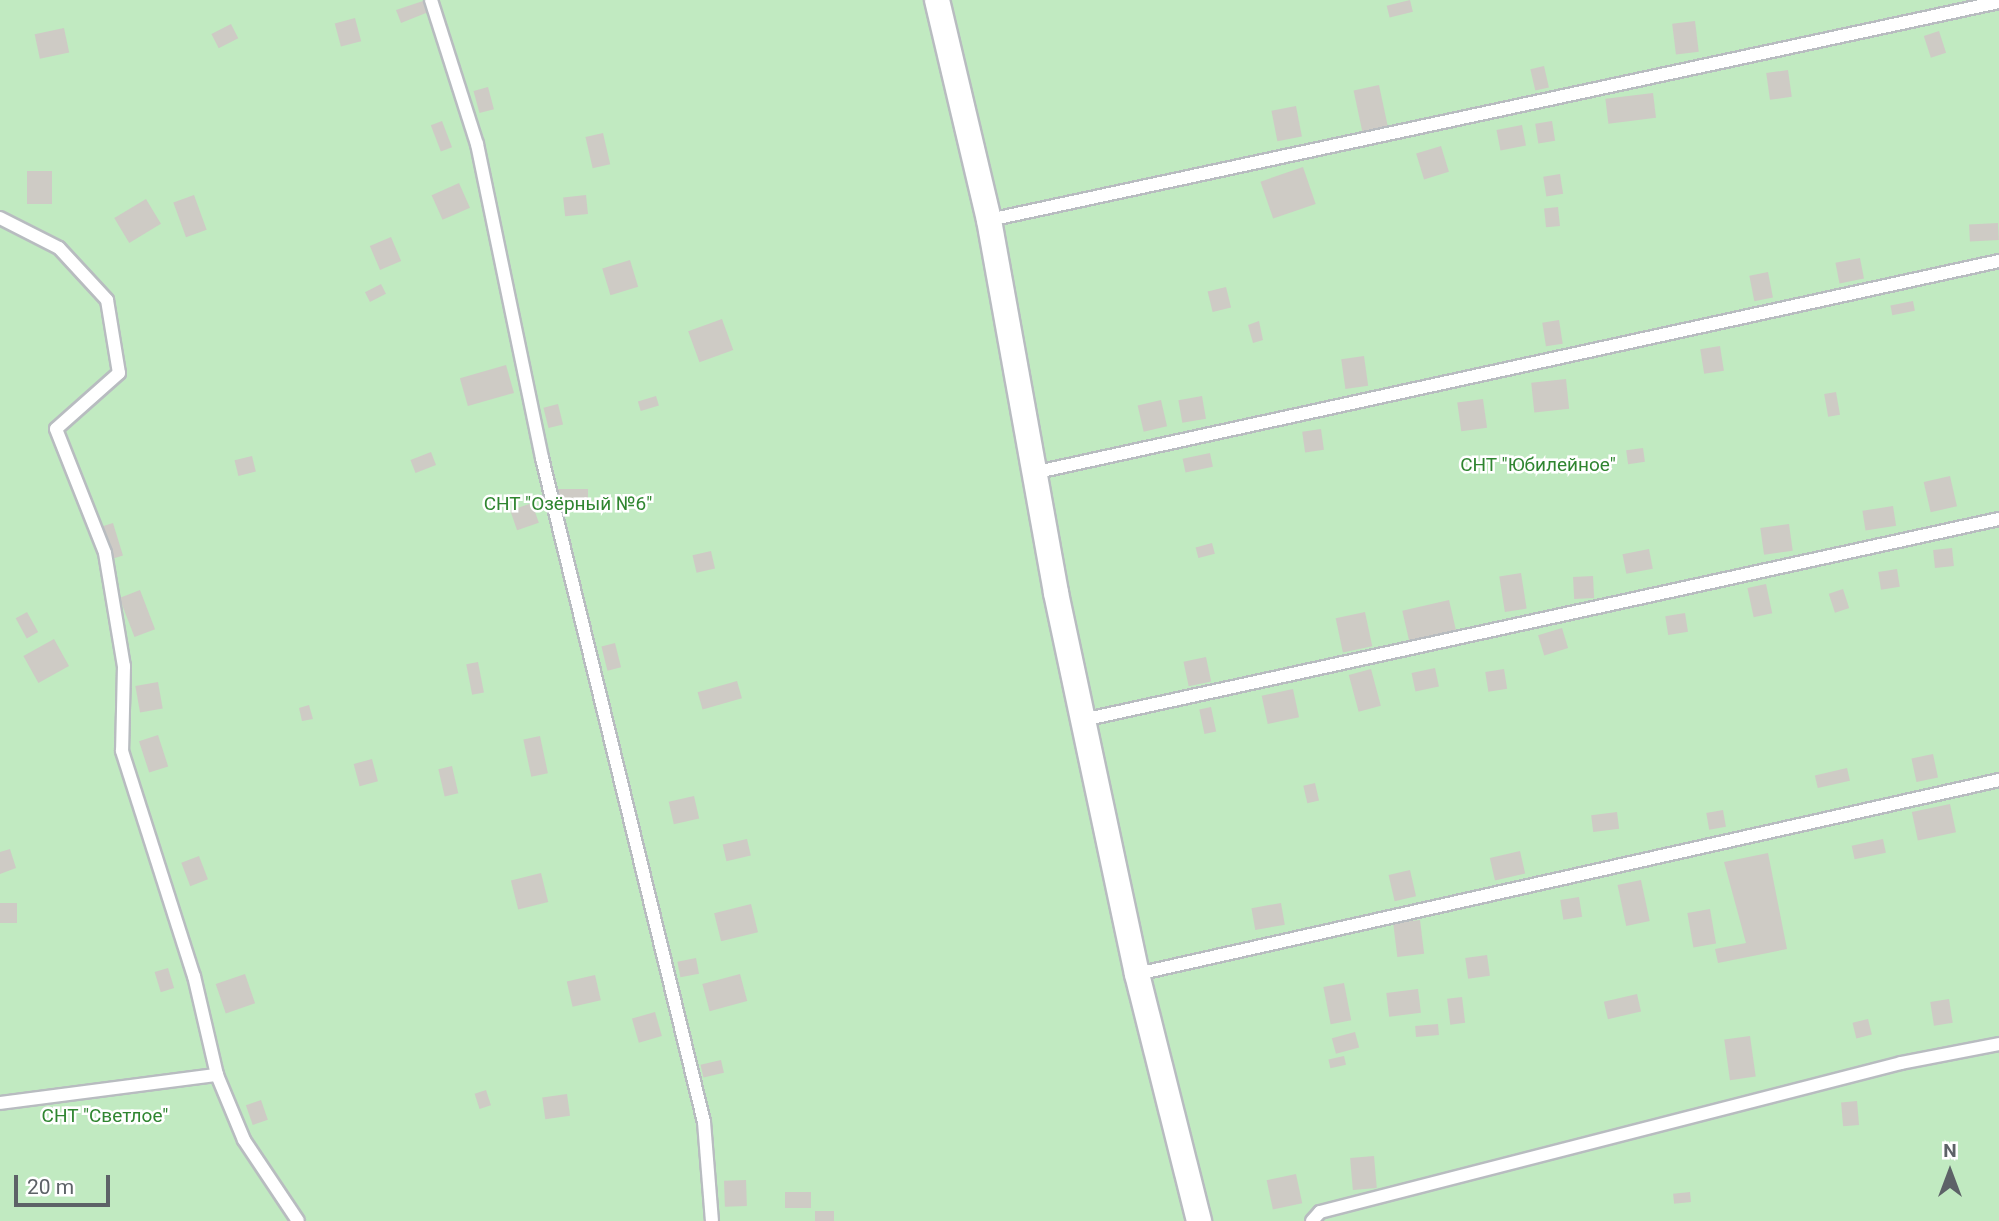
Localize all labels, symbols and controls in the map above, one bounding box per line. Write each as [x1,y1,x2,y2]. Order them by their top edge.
park label: СНТ "Юбилейное" [1460,454,1616,476]
park label: СНТ "Озёрный №6" [484,493,652,515]
park label: СНТ "Светлое" [41,1105,169,1127]
north arrow [1915,1137,1985,1207]
text: N [1943,1139,1957,1162]
scale bar [18,1162,114,1206]
text: 20 m [27,1175,74,1199]

